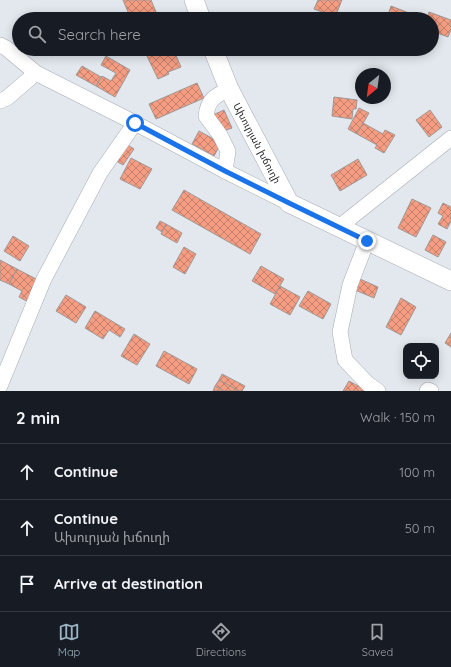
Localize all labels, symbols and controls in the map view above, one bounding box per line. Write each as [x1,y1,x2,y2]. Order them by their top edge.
search box [12,12,439,56]
icon: search [26,23,48,45]
text: Search here [58,25,141,44]
north arrow [355,68,391,104]
street label: Ախուրյան խճուղի [231,100,284,186]
route start [126,114,144,132]
route end [358,232,376,250]
map controls [403,343,439,379]
button: locate [403,343,439,379]
text: 2 min [16,407,60,428]
text: Walk · 150 m [360,409,435,425]
icon: ahead [16,461,38,483]
text: Continue [54,462,118,481]
text: 100 m [399,464,435,480]
text: Continue [54,509,118,528]
icon: ahead [16,517,38,539]
text: 50 m [405,520,435,536]
text: Ախուրյան խճուղի [54,529,170,545]
icon: arrive [16,573,38,595]
text: Arrive at destination [54,574,203,593]
tab: Map [58,621,80,659]
tab: Directions [196,621,246,659]
tab: Saved [362,621,393,659]

